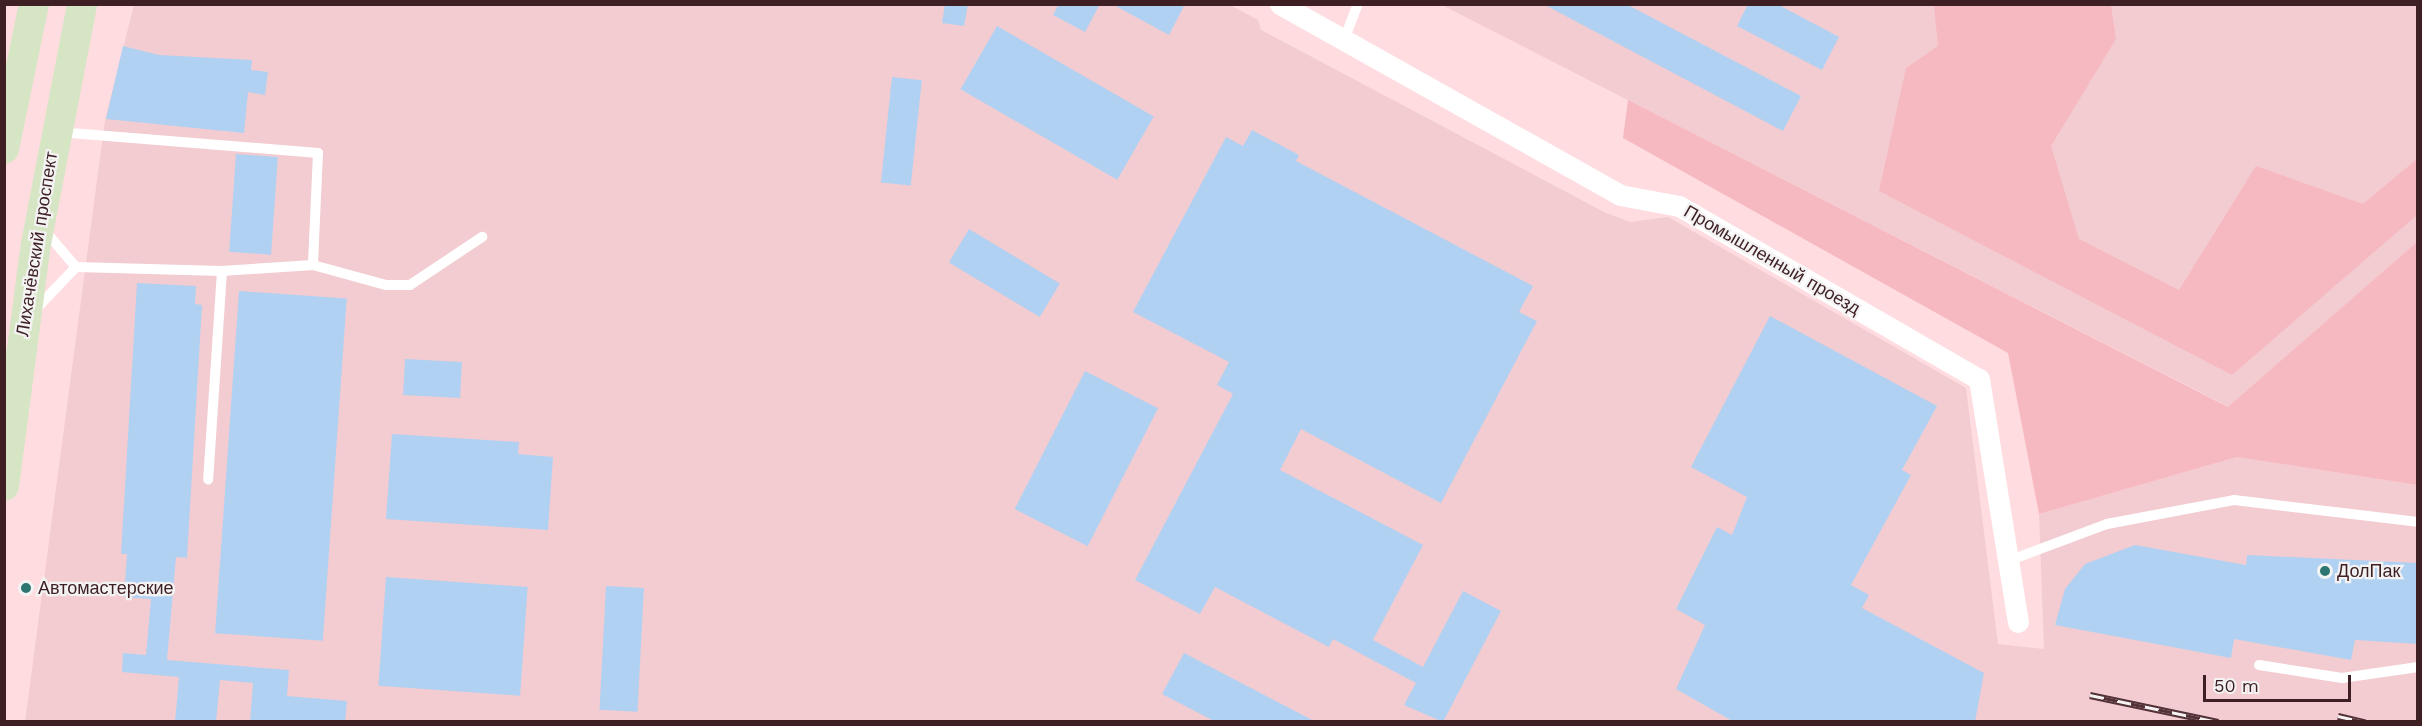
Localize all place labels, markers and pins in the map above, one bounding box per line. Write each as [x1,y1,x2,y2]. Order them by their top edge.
place label: ДолПак [2337,560,2400,582]
marker: ДолПак [2318,564,2332,578]
place label: Автомастерские [38,577,174,599]
marker: Автомастерские [19,581,33,595]

